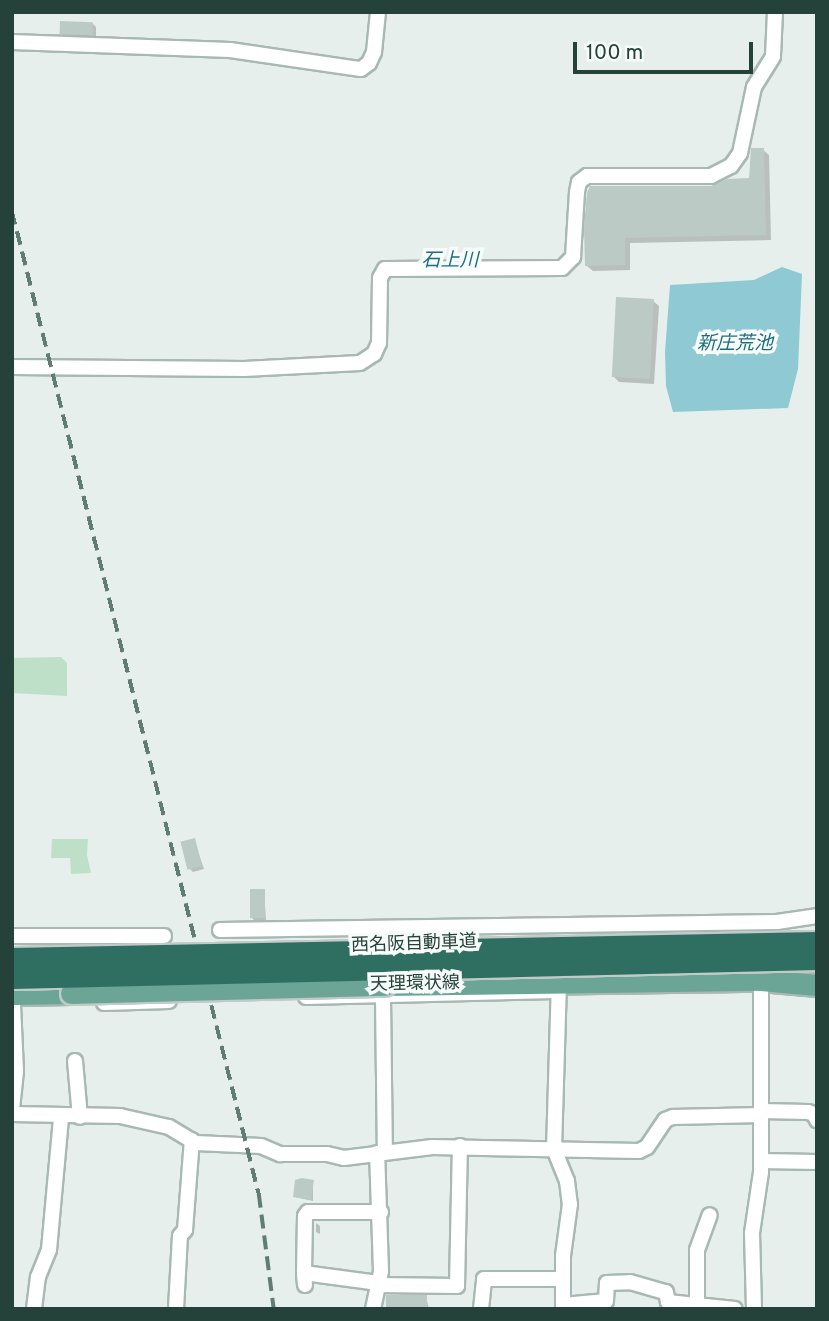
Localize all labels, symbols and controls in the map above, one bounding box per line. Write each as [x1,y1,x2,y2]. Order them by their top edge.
scale bar [577,28,757,72]
text: 100 m [586,40,643,67]
water label: 石上川 [422,251,478,273]
water label: 新庄荒池 [697,334,773,356]
street label: 西名阪自動車道 [351,932,477,958]
street label: 天理環状線 [370,973,460,997]

